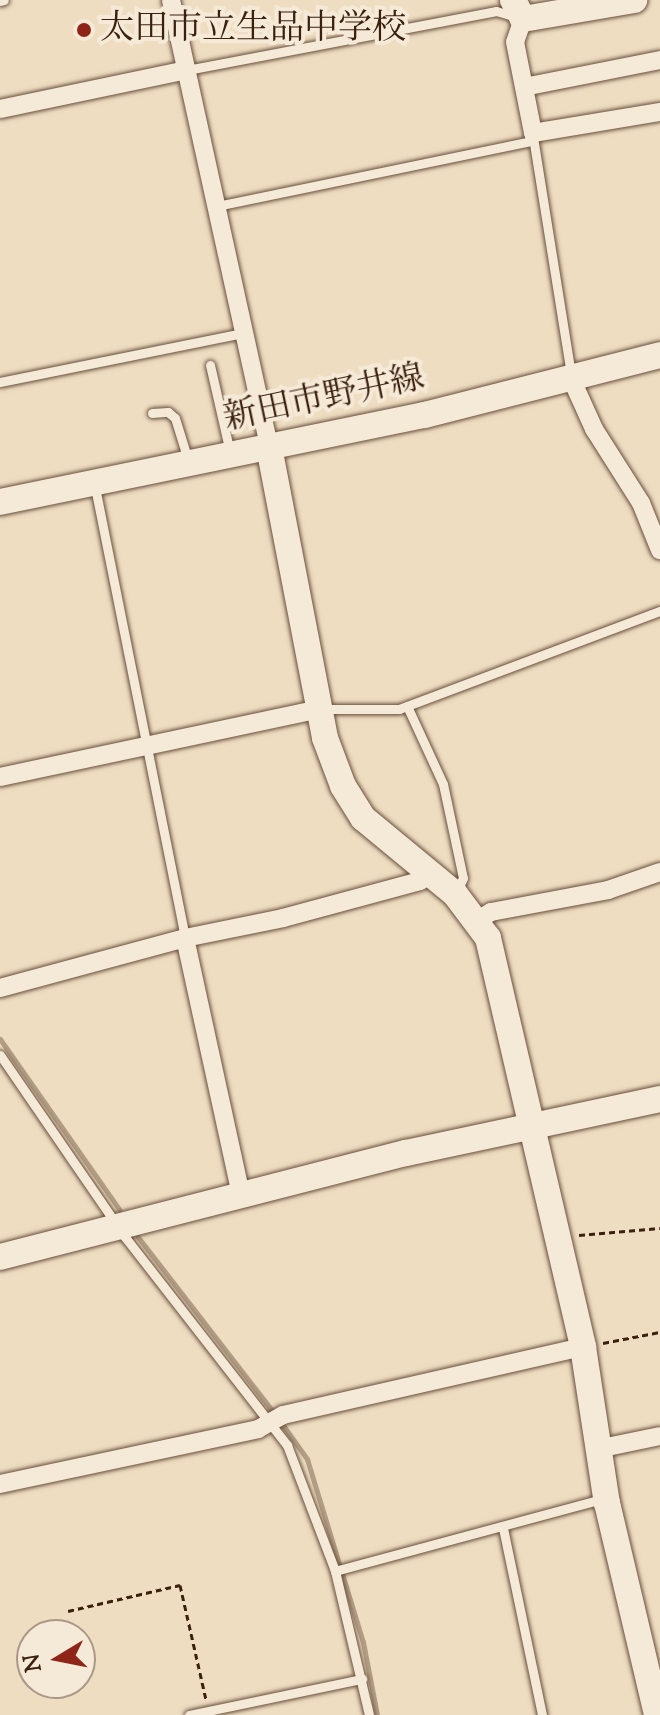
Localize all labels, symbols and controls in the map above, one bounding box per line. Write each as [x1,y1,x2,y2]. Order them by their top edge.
place label: 太田市立生品中学校 [100,10,406,50]
marker: 太田市立生品中学校 [75,21,93,39]
street label: 新田市野井線 [220,358,428,440]
north arrow [16,1619,96,1699]
text: N [17,1651,52,1674]

